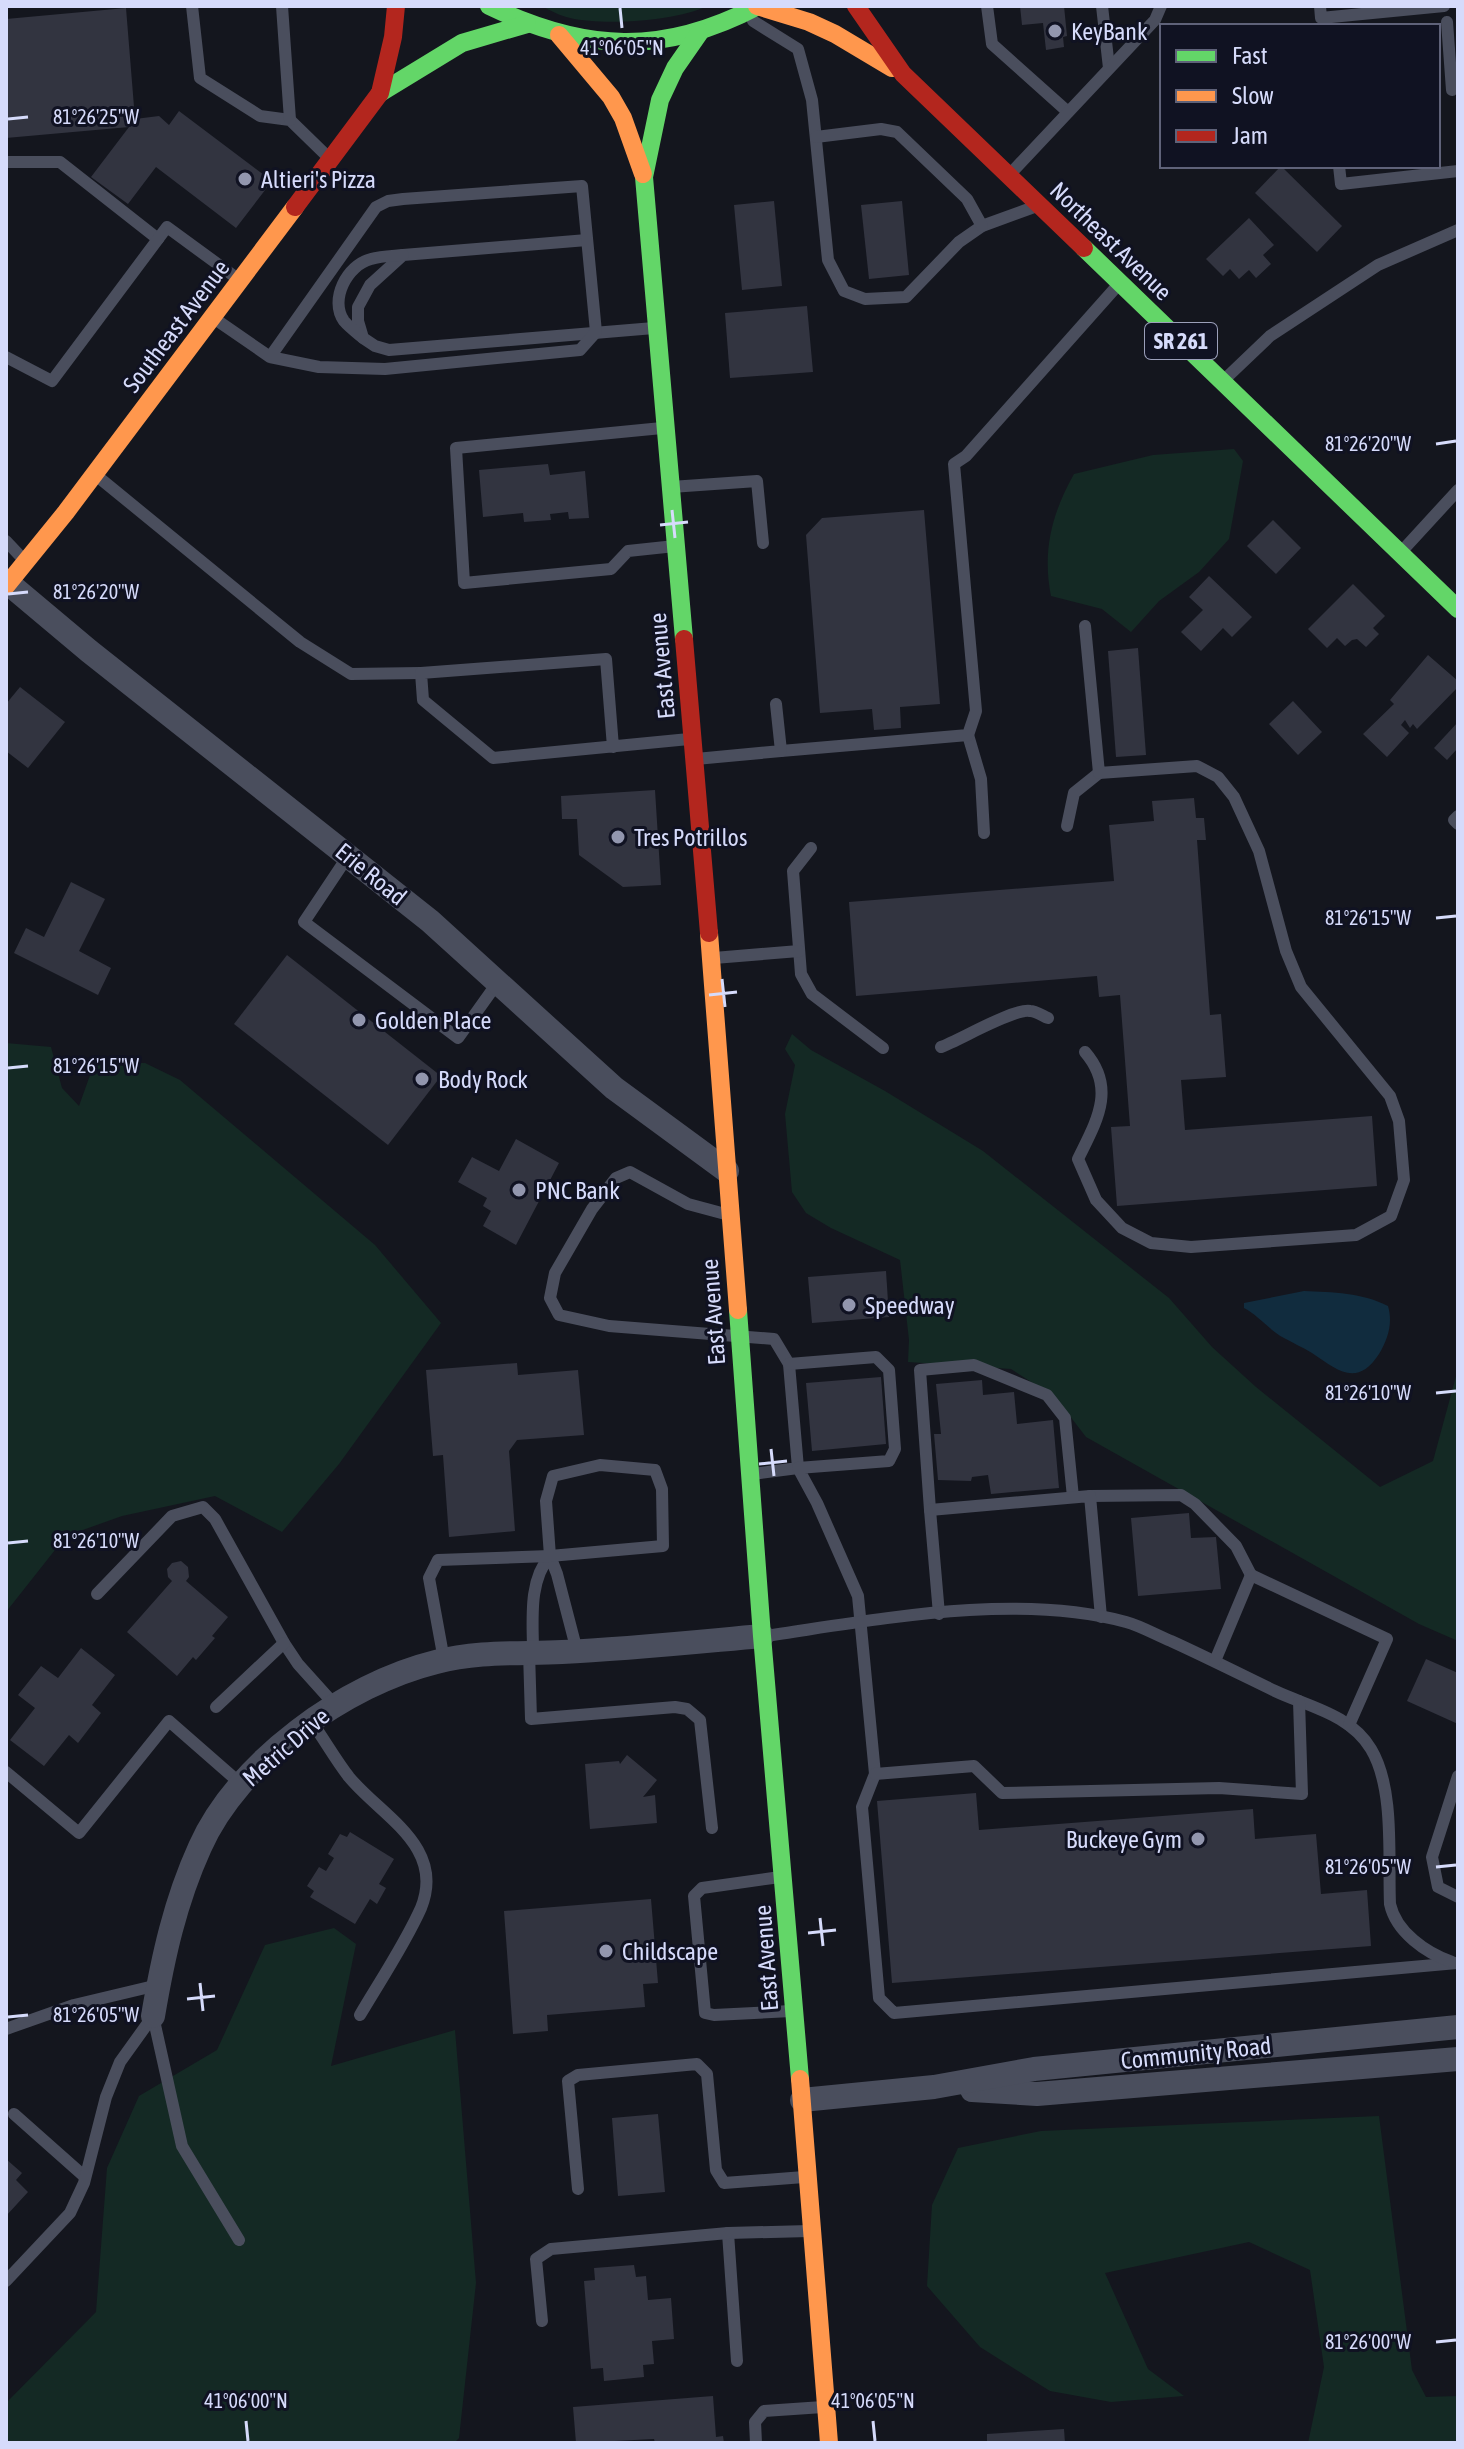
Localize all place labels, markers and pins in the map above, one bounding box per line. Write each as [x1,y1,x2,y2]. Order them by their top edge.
place label: KeyBank [1071,18,1148,45]
marker: KeyBank [1046,22,1064,40]
place label: Altieri's Pizza [261,166,376,193]
marker: Altieri's Pizza [236,170,254,188]
place label: Tres Potrillos [634,824,747,851]
marker: Tres Potrillos [609,828,627,846]
place label: Golden Place [375,1007,491,1034]
marker: Golden Place [350,1011,368,1029]
place label: Body Rock [438,1066,528,1093]
marker: Body Rock [413,1070,431,1088]
place label: PNC Bank [535,1177,620,1204]
marker: PNC Bank [510,1181,528,1199]
place label: Speedway [865,1292,955,1319]
marker: Speedway [840,1296,858,1314]
place label: Buckeye Gym [1066,1826,1182,1853]
marker: Buckeye Gym [1189,1830,1207,1848]
place label: Childscape [622,1938,718,1965]
marker: Childscape [597,1942,615,1960]

